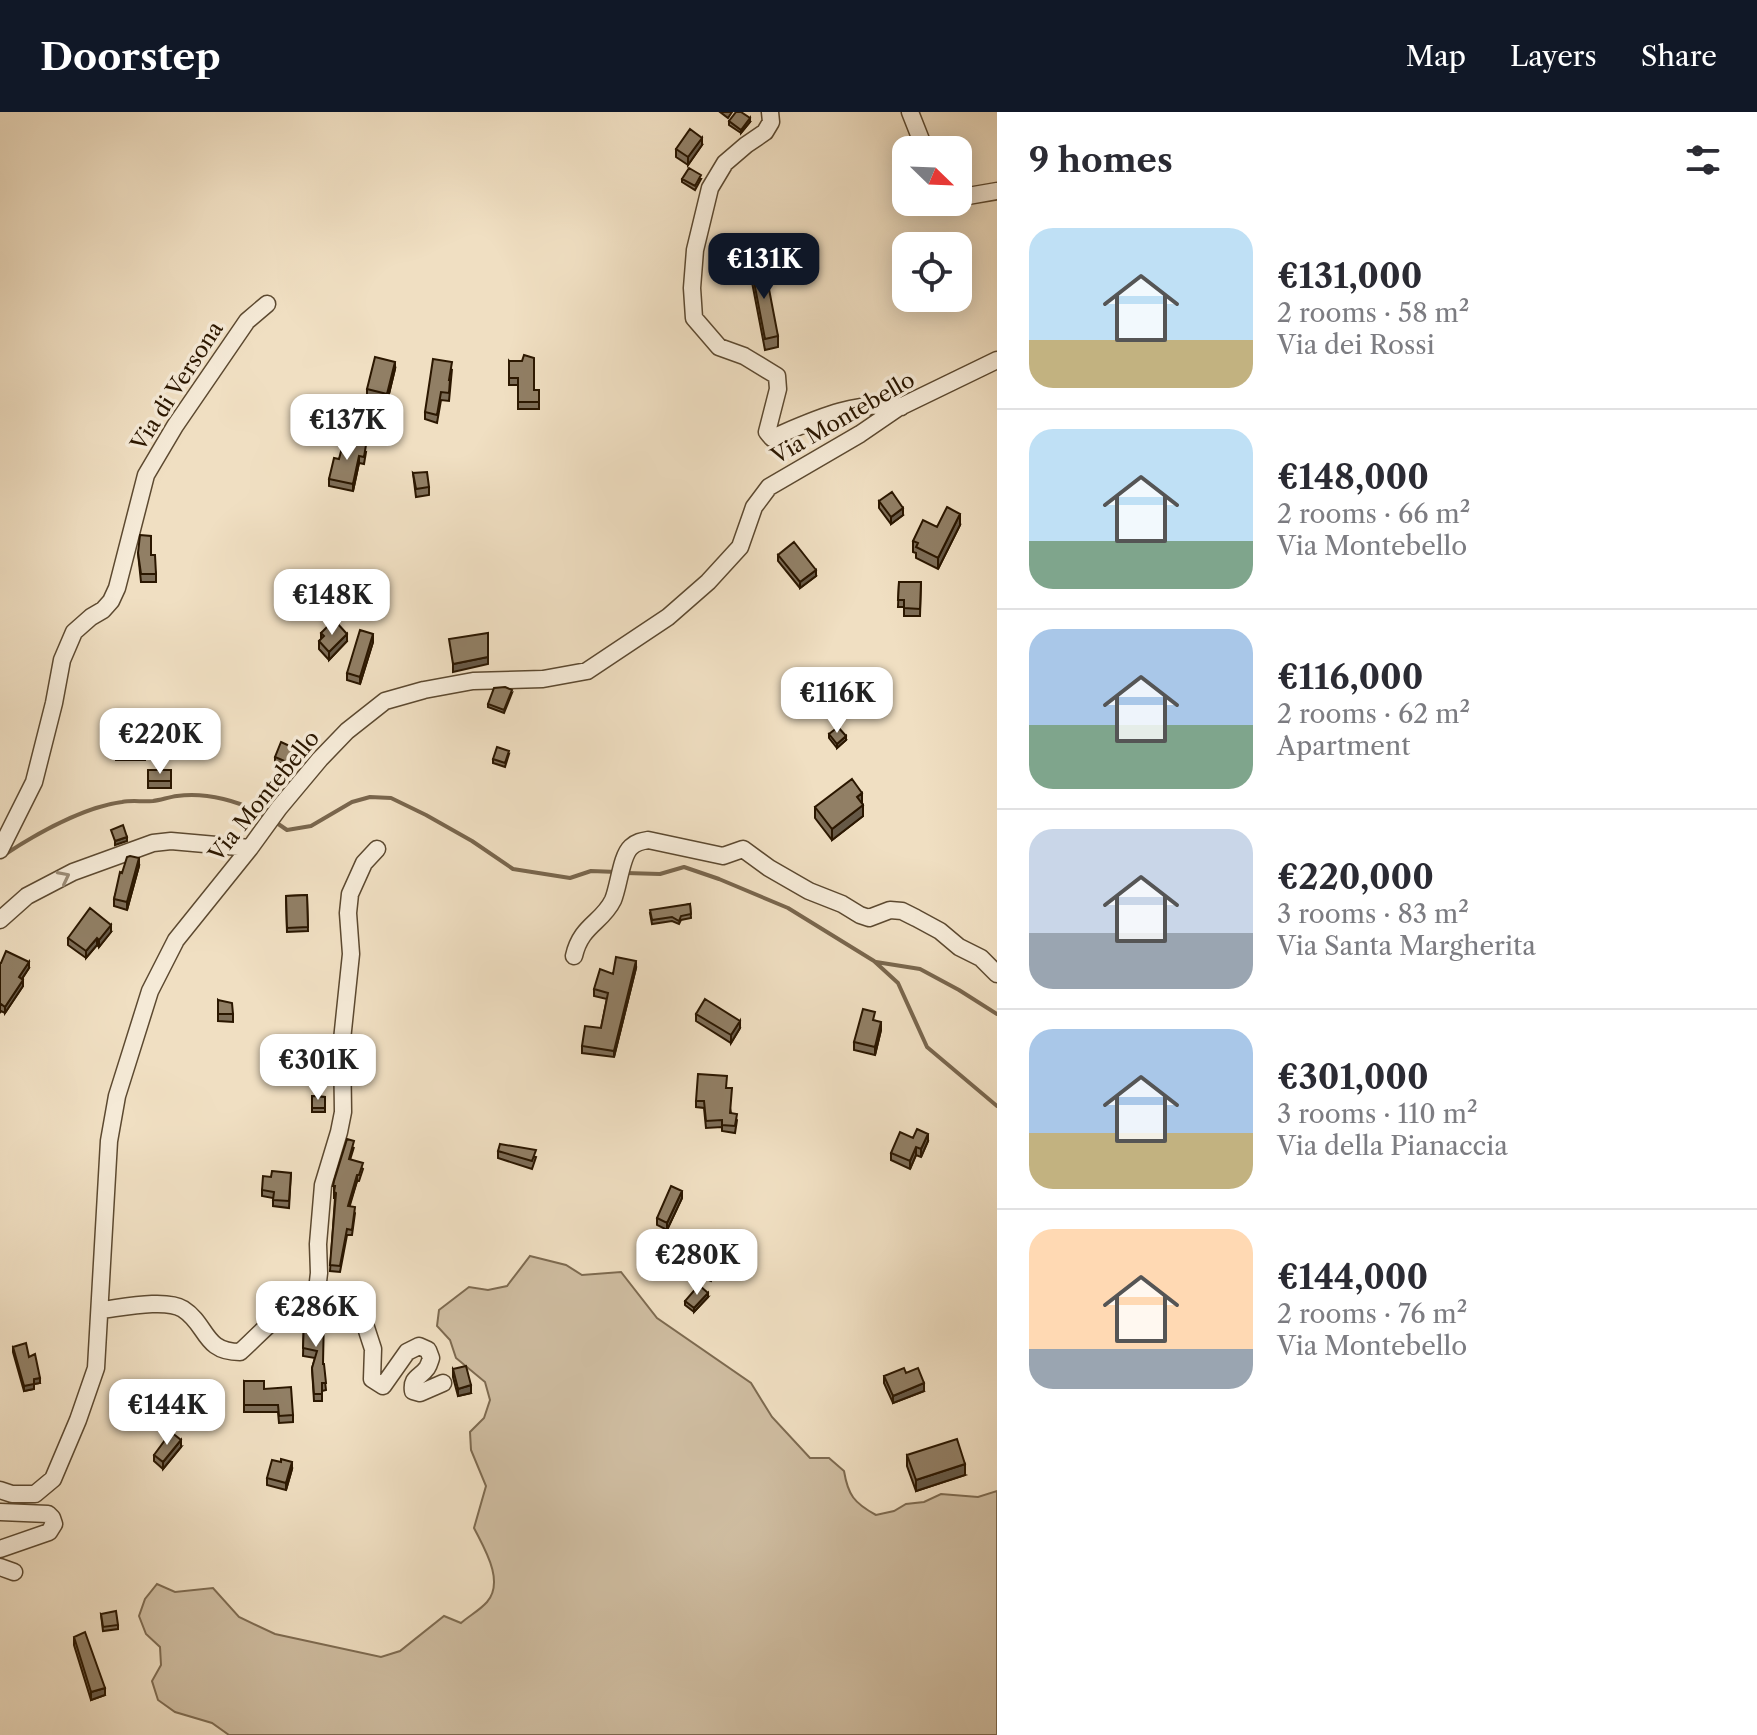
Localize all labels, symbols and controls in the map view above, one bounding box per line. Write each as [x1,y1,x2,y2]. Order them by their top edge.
text: Doorstep [40,33,221,80]
text: Map [1406,39,1466,73]
text: Layers [1510,39,1597,73]
text: Share [1641,39,1717,73]
north arrow [892,136,972,216]
map controls [892,136,972,312]
icon: filters [1681,138,1725,182]
text: 9 homes [1029,139,1173,181]
button: locate [892,232,972,312]
pin: €131K [708,233,820,301]
text: €131K [726,243,802,275]
text: €131,000 [1277,255,1422,297]
icon: home [1093,260,1189,356]
text: 2 rooms · 58 m² [1277,297,1469,329]
street label: Via di Versona [125,316,229,457]
text: Via dei Rossi [1277,329,1435,361]
street label: Via Montebello [766,366,919,470]
pin: €137K [291,394,403,462]
text: €137K [308,404,386,436]
text: €148,000 [1277,456,1429,498]
icon: home [1093,461,1189,557]
text: 2 rooms · 66 m² [1277,498,1470,530]
text: Via Montebello [1277,530,1467,562]
pin: €148K [276,569,388,637]
text: €148K [292,579,372,611]
text: €116,000 [1277,656,1423,698]
icon: home [1093,661,1189,757]
pin: €116K [781,667,893,735]
text: €116K [799,677,875,709]
text: 2 rooms · 62 m² [1277,698,1470,730]
pin: €220K [104,708,216,776]
text: €220K [118,718,202,750]
street label: Via Montebello [202,725,325,868]
text: Apartment [1277,730,1410,762]
text: €220,000 [1277,856,1434,898]
icon: home [1093,861,1189,957]
one-way arrow [56,871,71,886]
text: 3 rooms · 83 m² [1277,898,1469,930]
text: Via Santa Margherita [1277,930,1536,962]
pin: €301K [262,1034,374,1102]
text: €301K [278,1044,358,1076]
text: €301,000 [1277,1056,1429,1098]
icon: home [1093,1061,1189,1157]
text: 3 rooms · 110 m² [1277,1098,1478,1130]
text: Via della Pianaccia [1277,1130,1508,1162]
pin: €280K [641,1229,753,1297]
text: €280K [654,1239,740,1271]
text: €144,000 [1277,1256,1428,1298]
icon: home [1093,1261,1189,1357]
pin: €286K [260,1281,372,1349]
text: €286K [274,1291,358,1323]
text: 2 rooms · 76 m² [1277,1298,1467,1330]
text: Via Montebello [1277,1330,1467,1362]
pin: €144K [111,1379,223,1447]
text: €144K [127,1389,207,1421]

